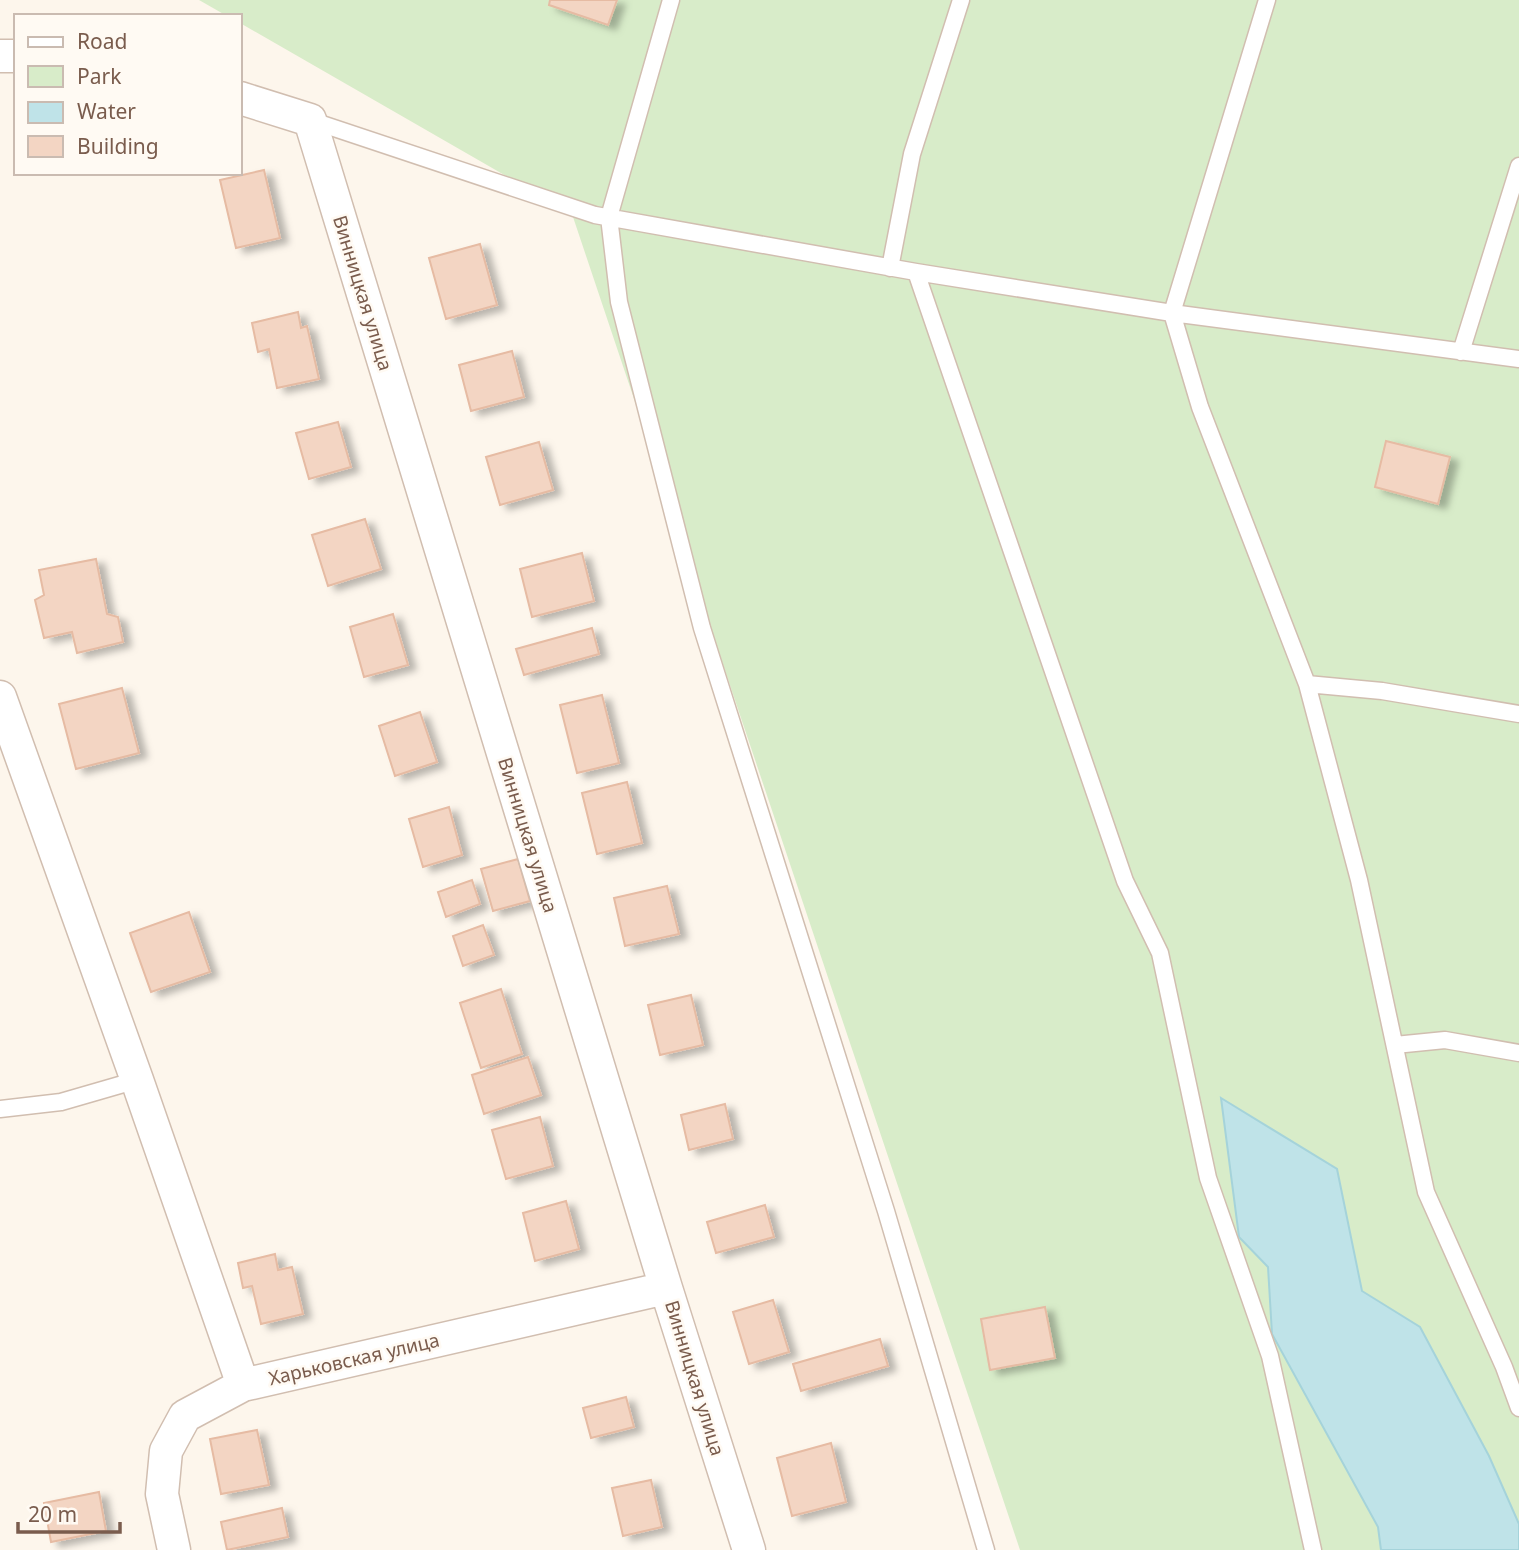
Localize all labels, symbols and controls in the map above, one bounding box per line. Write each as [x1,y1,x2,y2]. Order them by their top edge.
legend [14,14,242,175]
text: Road [77,27,127,55]
text: Park [77,62,122,90]
text: Water [77,97,136,125]
text: Building [77,132,159,160]
street label: Винницкая улица [327,212,399,374]
street label: Винницкая улица [492,754,564,916]
street label: Винницкая улица [659,1297,731,1459]
street label: Харьковская улица [266,1327,442,1391]
scale bar [18,1490,119,1534]
text: 20 m [28,1500,77,1528]

